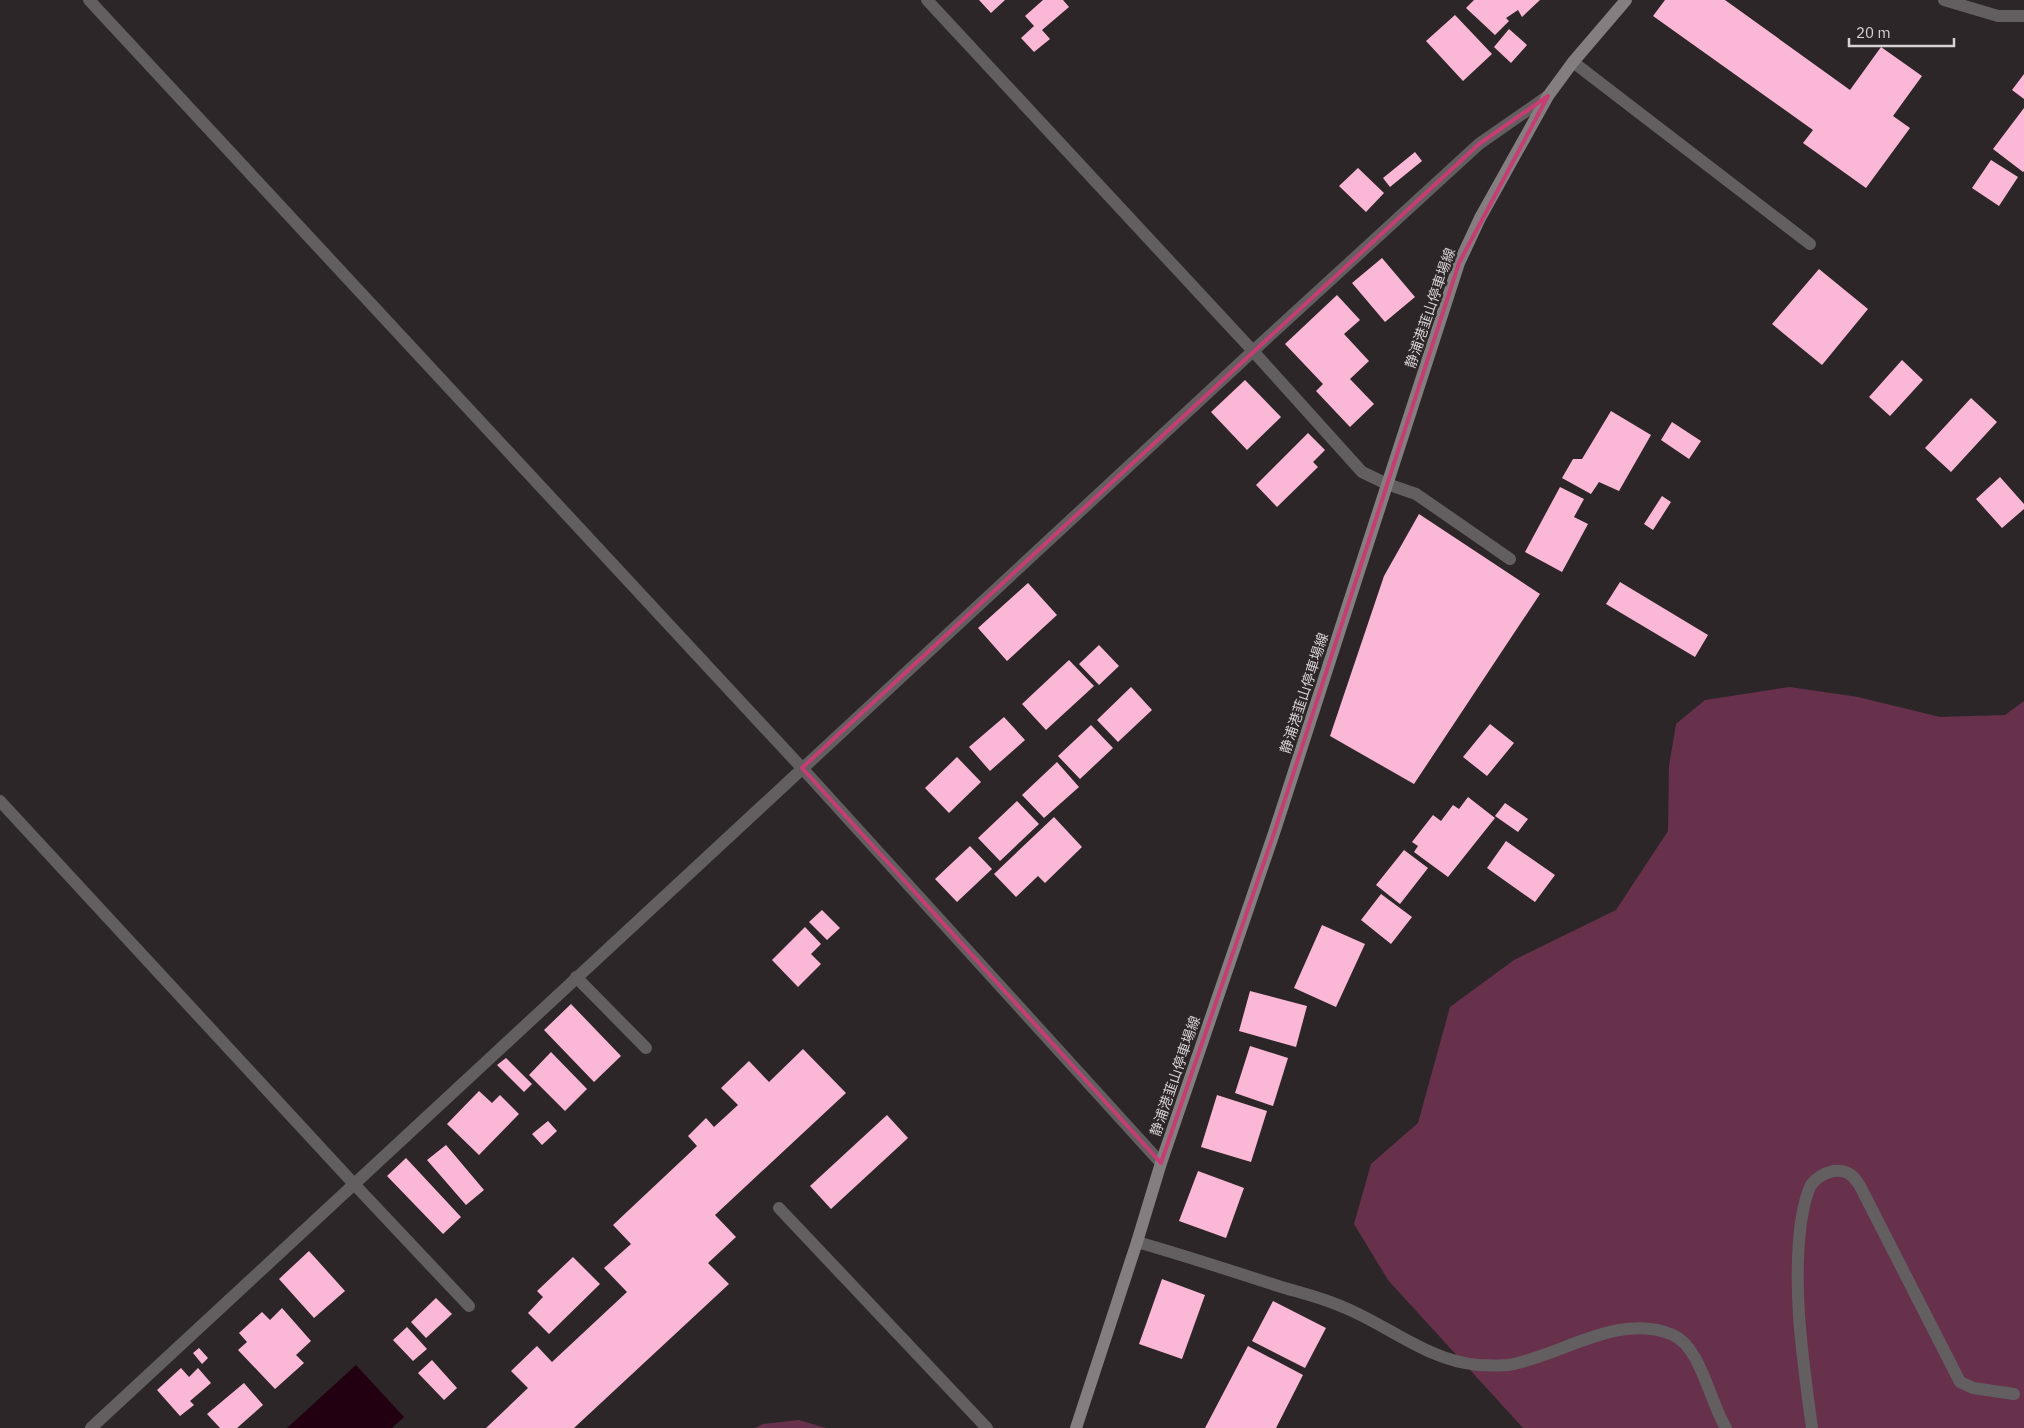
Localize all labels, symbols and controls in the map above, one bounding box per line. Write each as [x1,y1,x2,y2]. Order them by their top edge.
scale bar [1849,15,1954,47]
text: 20 m [1856,23,1891,42]
street label: 静浦港韮山停車場線 [1401,246,1459,370]
street label: 静浦港韮山停車場線 [1276,630,1332,756]
street label: 静浦港韮山停車場線 [1146,1014,1204,1138]

